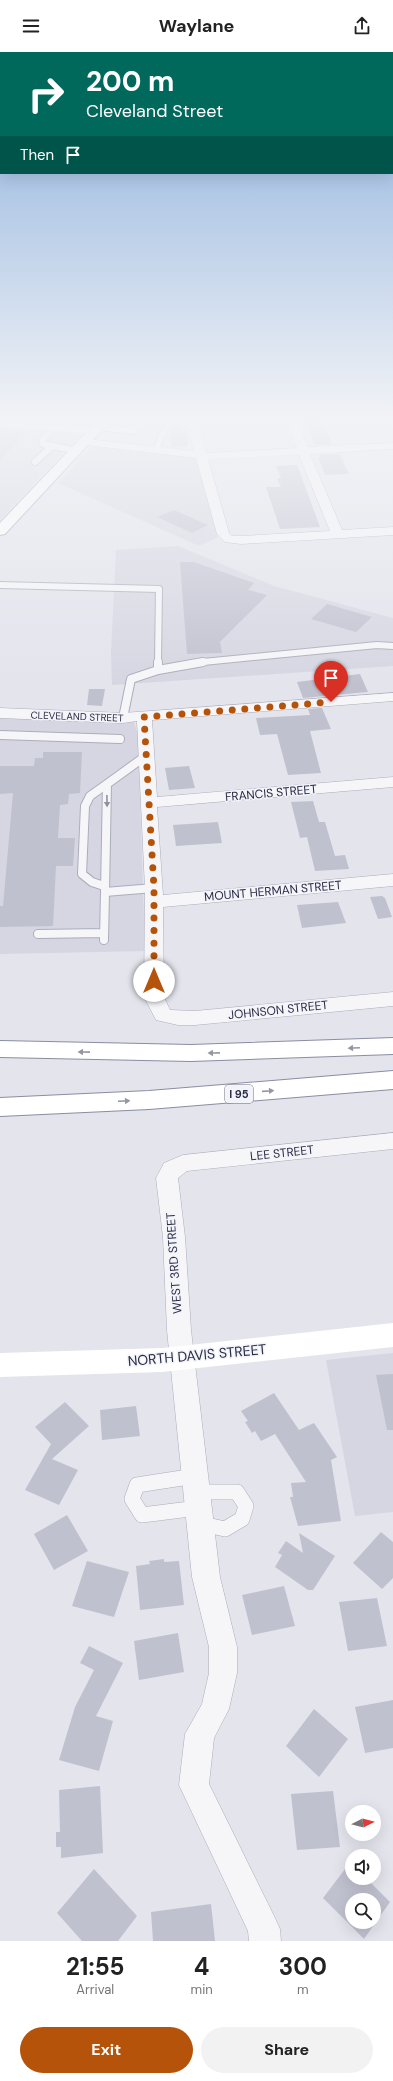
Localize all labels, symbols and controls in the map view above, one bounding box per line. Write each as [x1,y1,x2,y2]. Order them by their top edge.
text: Waylane [159,14,234,38]
icon: menu [20,15,42,37]
icon: share [351,15,373,37]
text: 200 m [86,63,174,100]
icon: right [20,68,72,120]
text: Cleveland Street [86,99,223,123]
icon: arrive [62,144,84,166]
text: Then [20,145,54,165]
pin [314,661,348,702]
icon: arrive [320,667,342,689]
street label: CLEVELAND STREET [30,708,124,725]
street label: FRANCIS STREET [224,781,318,805]
one-way arrow [104,795,110,808]
street label: MOUNT HERMAN STREET [204,877,343,905]
position arrow [133,960,175,1002]
street label: JOHNSON STREET [227,997,329,1023]
one-way arrow [348,1045,360,1052]
one-way arrow [77,1049,90,1055]
one-way arrow [207,1050,220,1056]
road number: I 95 [225,1085,253,1103]
one-way arrow [262,1088,274,1095]
one-way arrow [118,1098,130,1105]
street label: LEE STREET [249,1142,315,1164]
street label: WEST 3RD STREET [162,1211,186,1314]
street label: NORTH DAVIS STREET [127,1340,267,1370]
north arrow [345,1805,381,1841]
map controls [345,1805,381,1929]
button: sound [345,1849,381,1885]
button: search [345,1893,381,1929]
text: 21:55 [66,1951,125,1982]
text: 4 [194,1951,209,1982]
text: 300 [279,1951,327,1982]
text: Arrival [76,1981,114,1998]
text: min [191,1981,213,1998]
text: m [297,1981,309,1998]
button: Exit [20,2027,193,2073]
button: Share [201,2027,373,2073]

